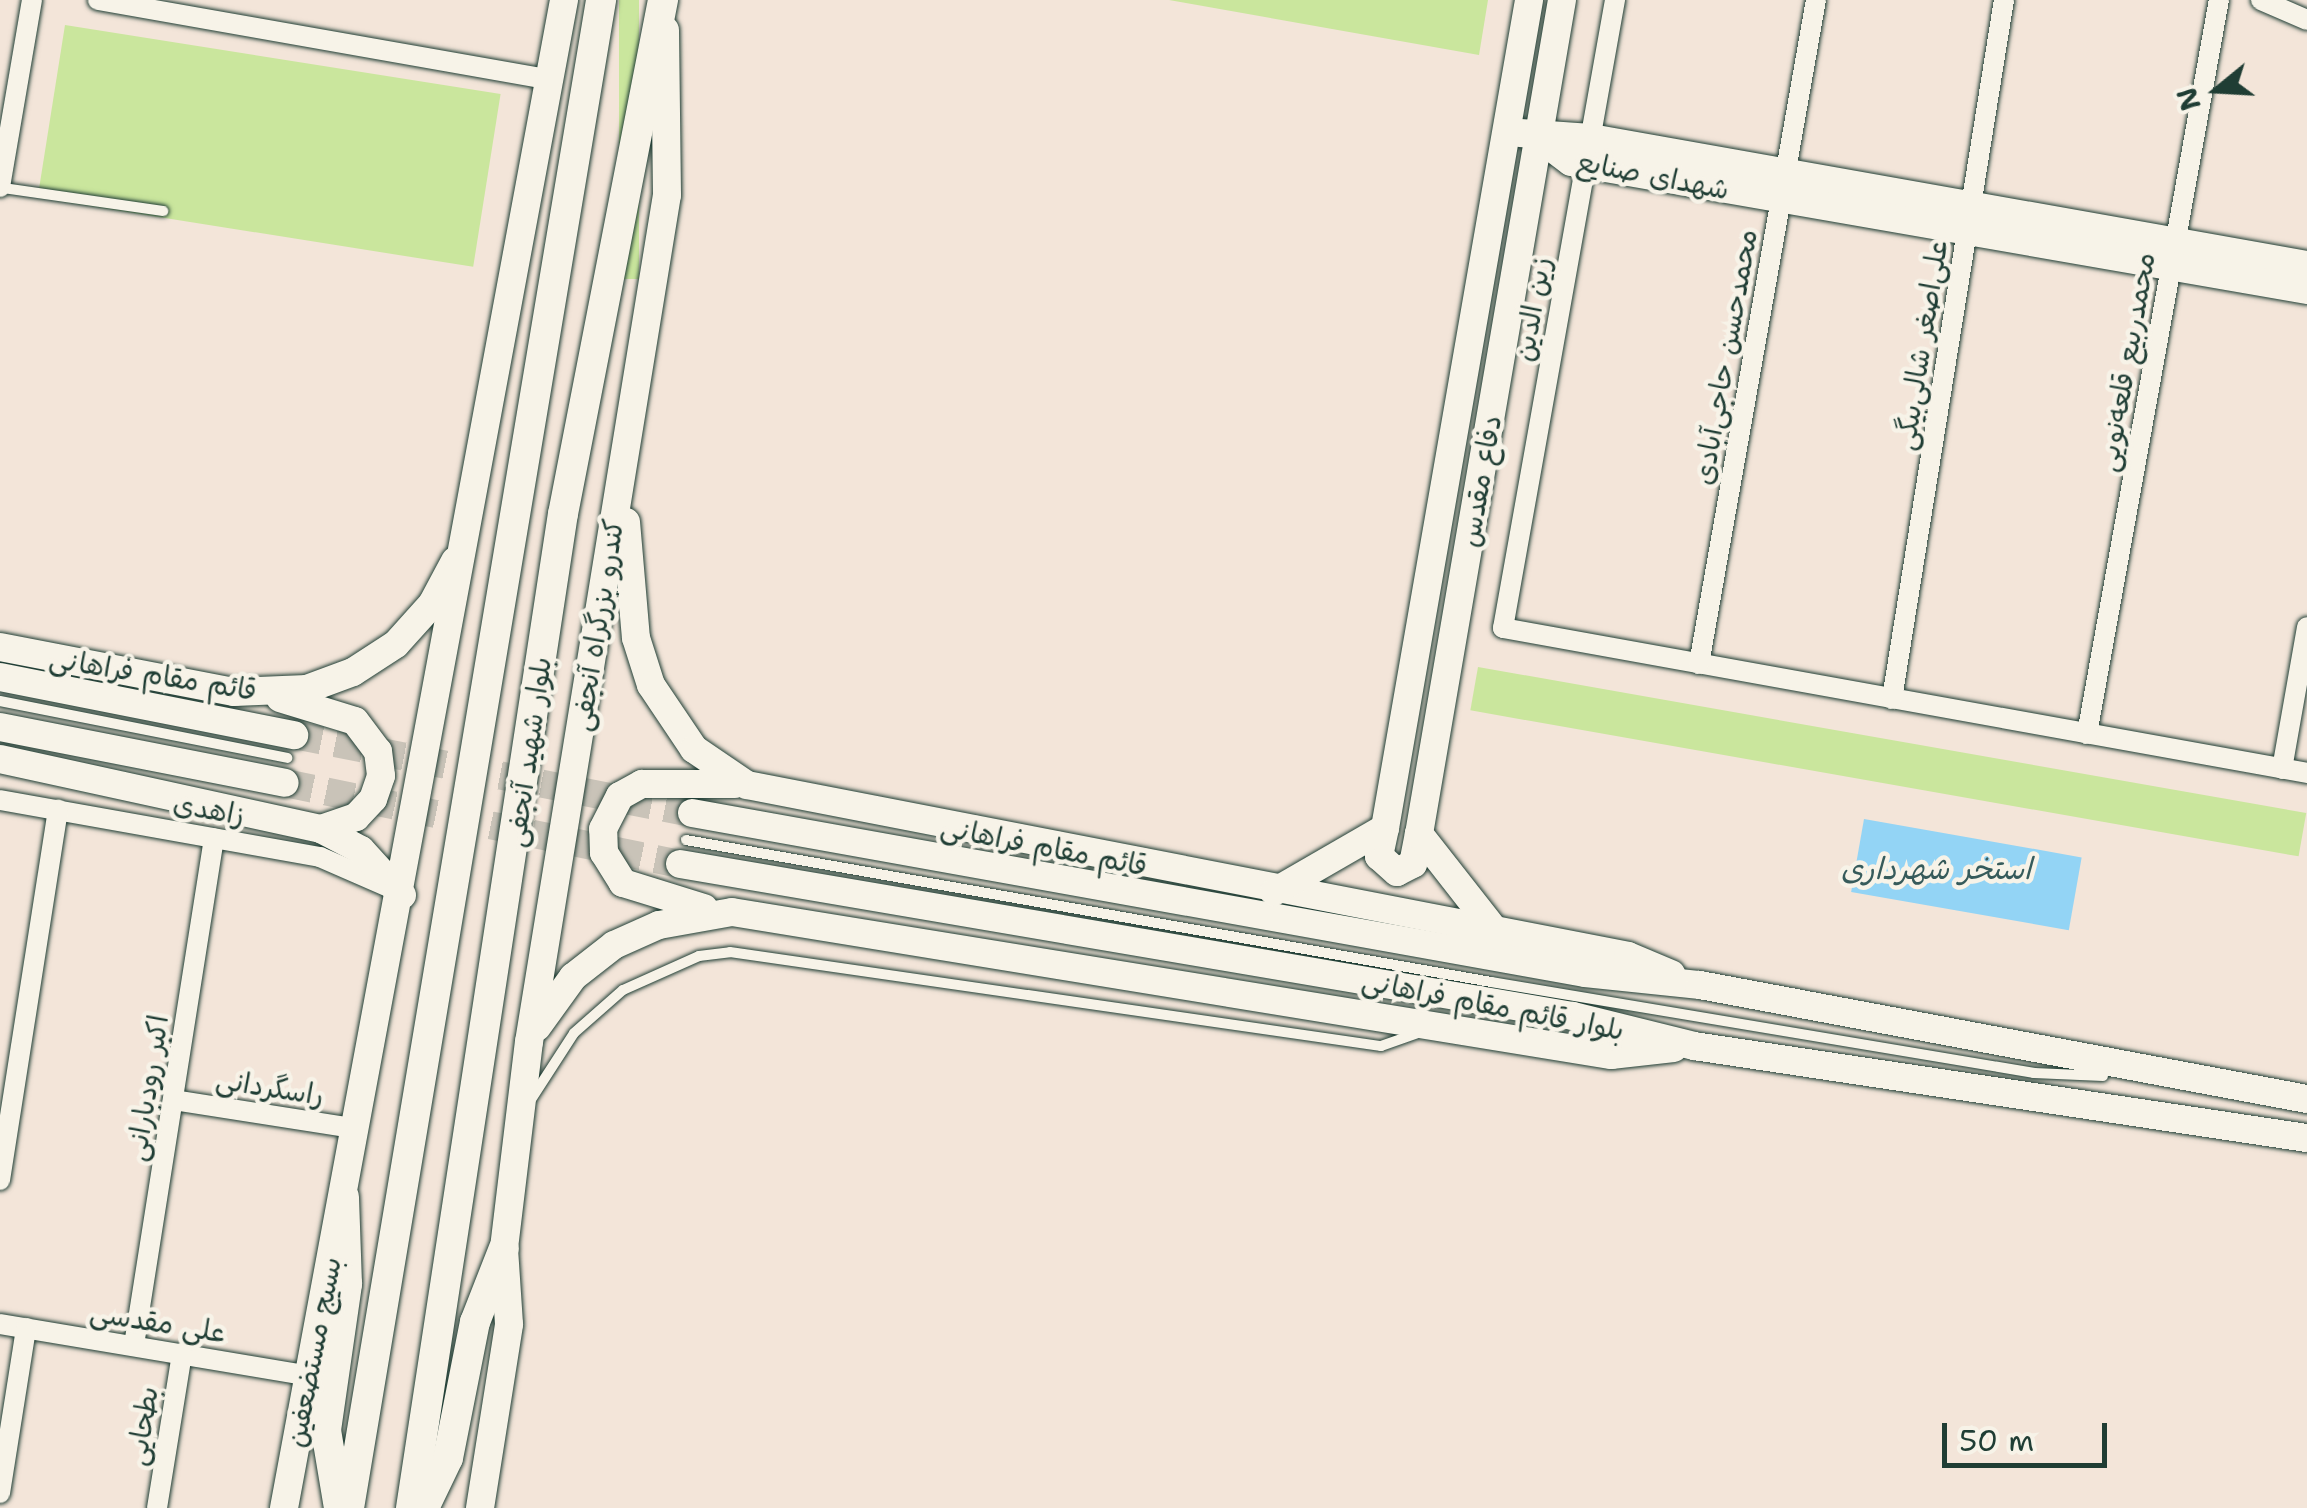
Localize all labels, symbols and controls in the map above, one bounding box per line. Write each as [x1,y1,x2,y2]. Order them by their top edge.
north arrow [2167,40,2267,140]
text: N [2167,83,2210,116]
street label: شهدای صنایع [1574,144,1732,206]
street label: محمدحسن حاجی‌آبادی [1686,227,1764,487]
street label: علی‌اصغر شالی‌بیگی [1888,237,1954,453]
street label: محمدربیع قلعه‌نویی [2090,250,2162,474]
street label: زین الدین [1506,254,1558,364]
street label: دفاع مقدس [1452,412,1508,550]
street label: کندرو بزرگراه آنجفی [564,517,630,733]
street label: قائم مقام فراهانی [47,641,259,707]
street label: بلوار شهید آنجفی [498,655,558,849]
street label: زاهدی [171,786,247,832]
street label: قائم مقام فراهانی [938,810,1150,882]
water label: استخر شهرداری [1841,851,2031,887]
street label: بلوار قائم مقام فراهانی [1359,963,1627,1047]
street label: اکبر رودبارانی [119,1012,175,1164]
street label: راسگردانی [214,1062,326,1112]
street label: بسیج مستضعفین [278,1254,348,1450]
street label: علی مقدسی [88,1295,228,1349]
street label: بطحایی [119,1384,165,1468]
scale bar [1947,1403,2112,1465]
text: 50 m [1959,1420,2034,1461]

